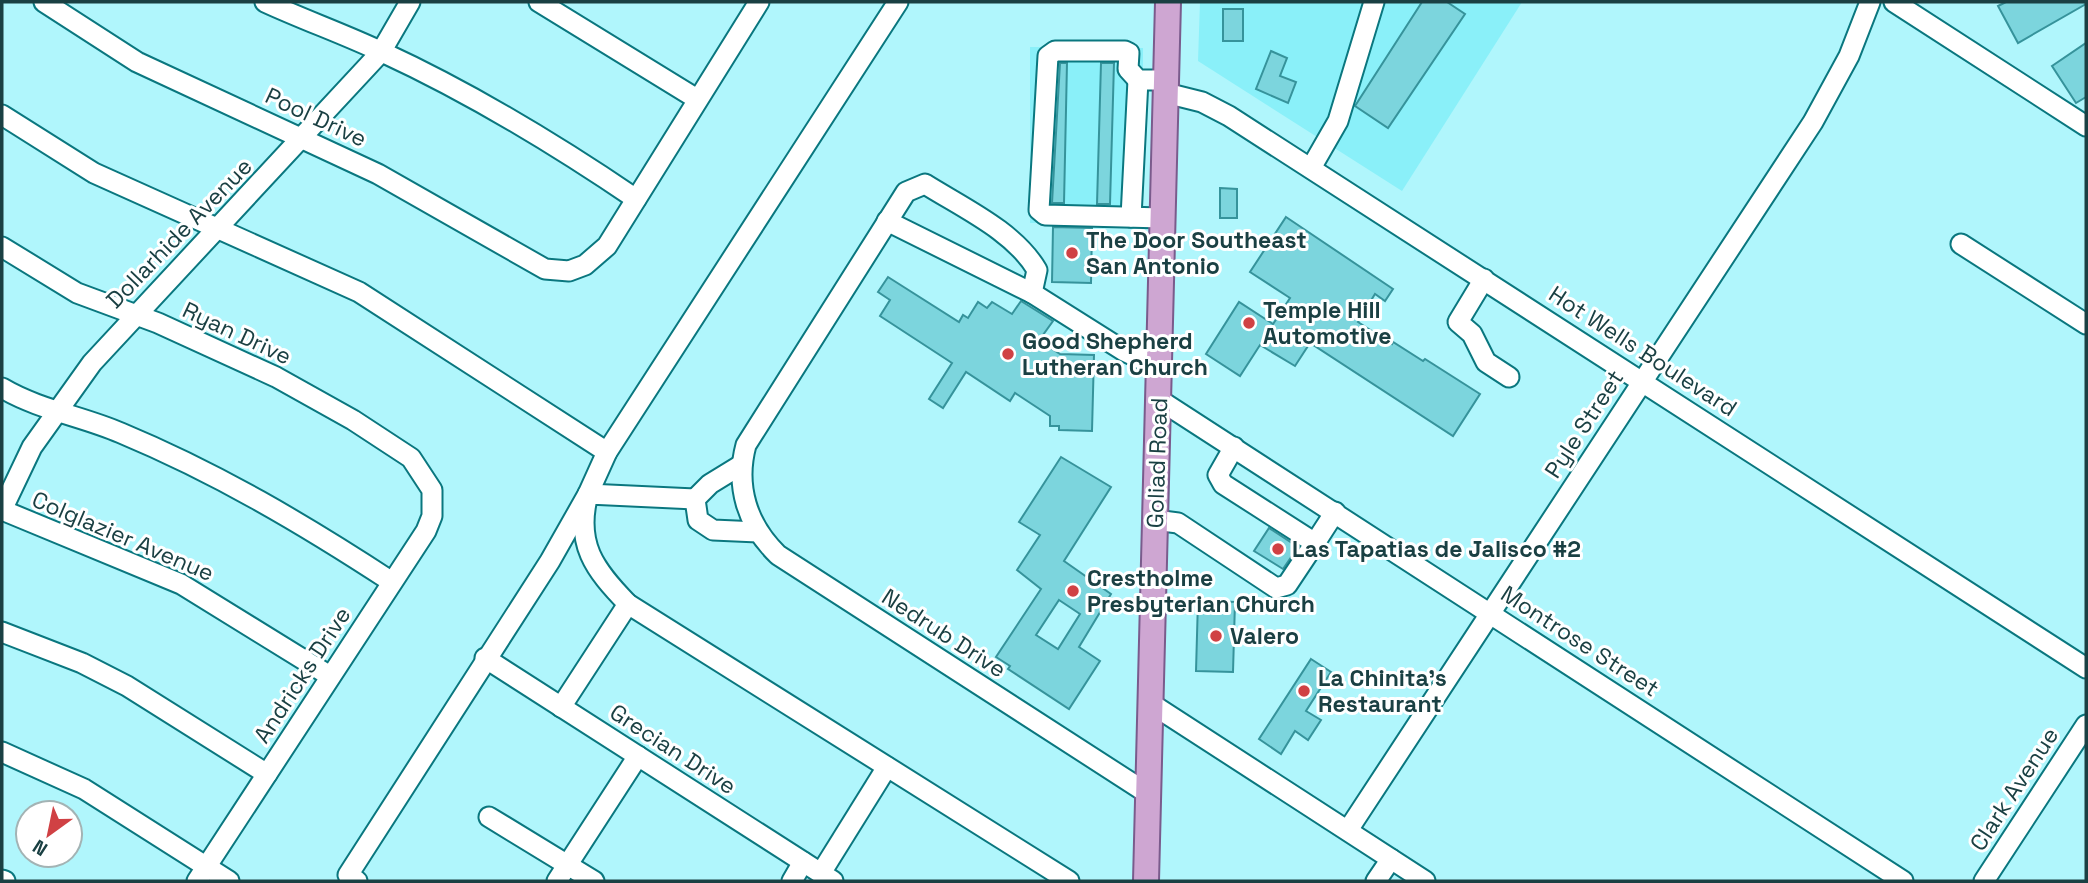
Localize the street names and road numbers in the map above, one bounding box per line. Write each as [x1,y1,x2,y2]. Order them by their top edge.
street label: Pool Drive [260,80,372,154]
street label: Dollarhide Avenue [100,152,258,314]
street label: Hot Wells Boulevard [1543,279,1743,423]
street label: Ryan Drive [178,295,296,371]
street label: Pyle Street [1538,364,1630,484]
street label: Goliad Road [1140,397,1174,529]
street label: Colglazier Avenue [27,484,219,588]
street label: Montrose Street [1495,579,1665,703]
street label: Nedrub Drive [876,582,1012,684]
street label: Andricks Drive [247,601,357,749]
street label: Grecian Drive [604,697,742,801]
street label: Clark Avenue [1963,721,2065,857]

